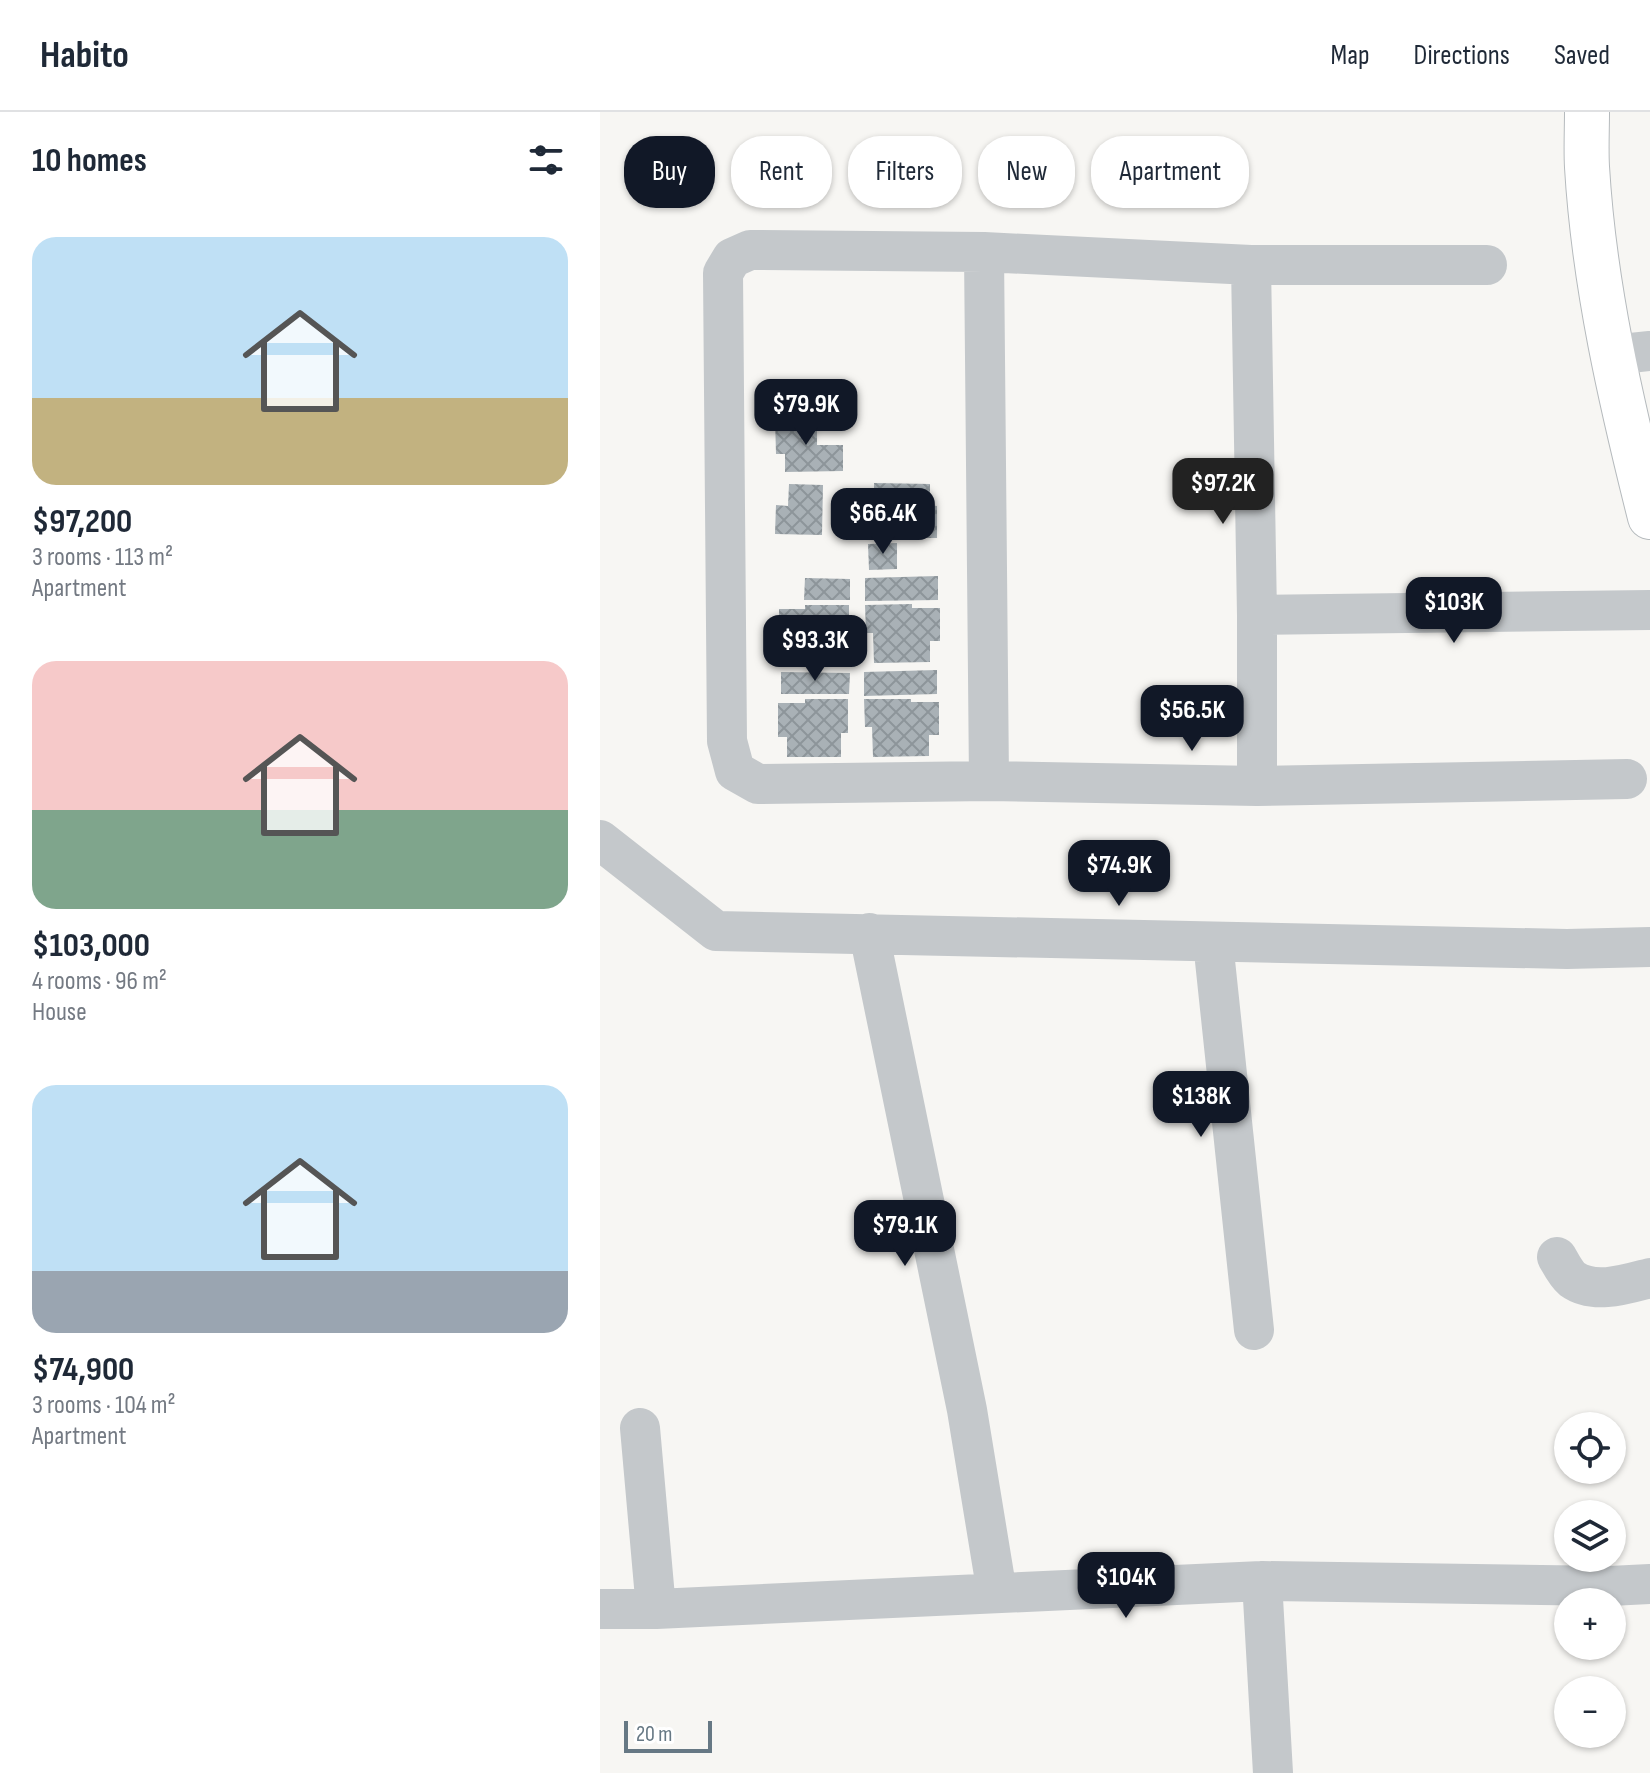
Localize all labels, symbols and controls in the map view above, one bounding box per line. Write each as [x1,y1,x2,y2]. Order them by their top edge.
text: Habito [40,33,129,78]
text: Map [1331,39,1370,72]
text: Directions [1414,39,1510,72]
text: Saved [1554,39,1610,72]
chip: Buy [624,136,715,208]
chip: Rent [731,136,832,208]
chip: Filters [848,136,962,208]
chip: New [978,136,1075,208]
chip: Apartment [1091,136,1249,208]
icon: filters [524,138,568,182]
text: 10 homes [32,140,147,181]
icon: home [228,289,372,433]
pin: $79.9K [741,379,871,447]
text: $79.9K [772,389,840,420]
pin: $97.2K [1158,458,1288,526]
text: $97.2K [1190,468,1256,499]
pin: $66.4K [818,488,948,556]
text: $66.4K [849,498,917,529]
text: $97,200 [32,501,132,542]
text: 3 rooms · 113 m² [32,542,173,573]
text: Apartment [32,573,126,604]
pin: $103K [1398,577,1510,645]
text: $103K [1424,587,1484,618]
pin: $93.3K [750,615,880,683]
text: $93.3K [781,625,849,656]
pin: $56.5K [1127,685,1257,753]
text: $56.5K [1159,695,1225,726]
icon: home [228,713,372,857]
pin: $74.9K [1054,840,1184,908]
text: $74.9K [1086,850,1152,881]
text: $103,000 [32,925,150,966]
text: 4 rooms · 96 m² [32,966,167,997]
text: House [32,997,87,1028]
pin: $138K [1145,1071,1257,1139]
text: $138K [1171,1081,1231,1112]
icon: home [228,1137,372,1281]
pin: $79.1K [840,1200,970,1268]
text: $79.1K [872,1210,938,1241]
text: $74,900 [32,1349,134,1390]
text: 3 rooms · 104 m² [32,1390,176,1421]
map controls [1554,1412,1626,1748]
button: locate [1554,1412,1626,1484]
text: Apartment [32,1421,126,1452]
button: layers [1554,1500,1626,1572]
pin: $104K [1070,1552,1182,1620]
text: $104K [1096,1562,1156,1593]
button: + [1554,1588,1626,1660]
button: − [1554,1676,1626,1748]
scale bar [624,1717,712,1753]
text: 20 m [636,1721,673,1748]

